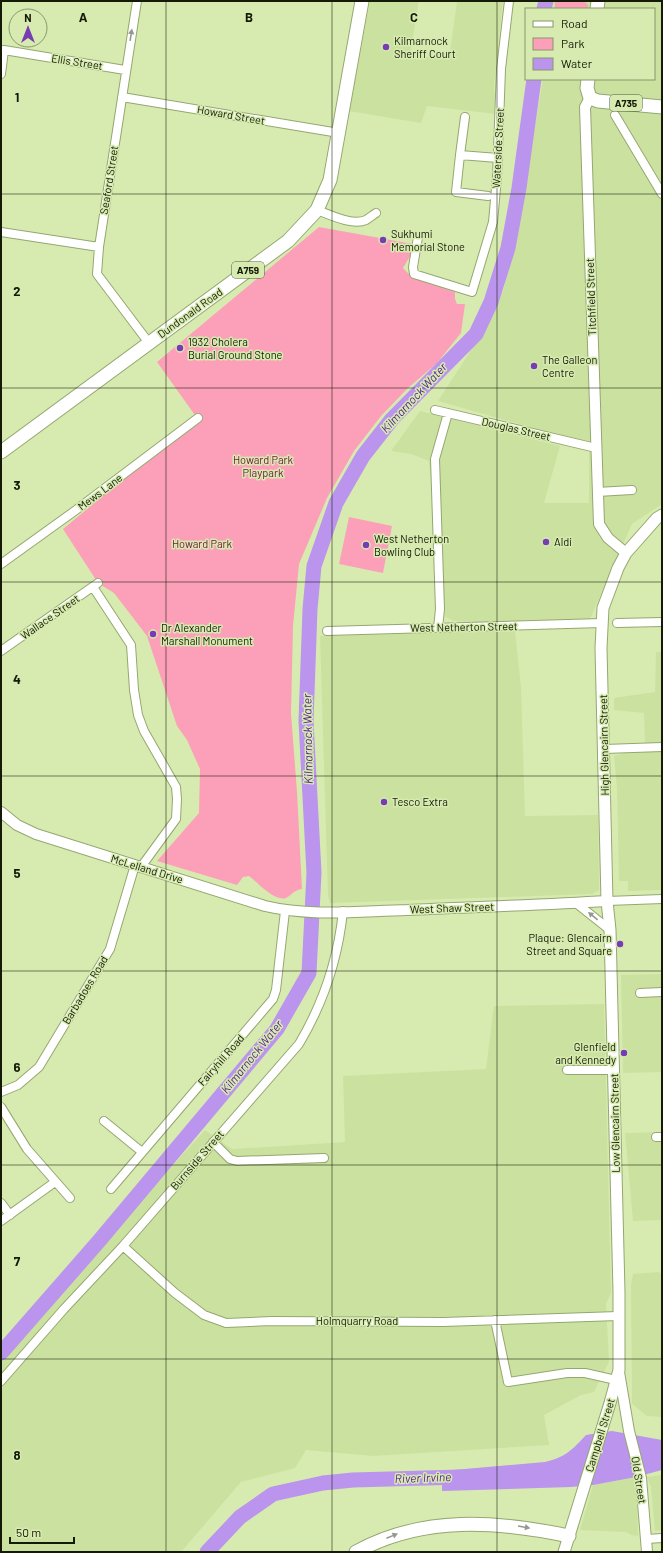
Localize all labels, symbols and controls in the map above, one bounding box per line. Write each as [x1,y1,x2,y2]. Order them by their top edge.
north arrow [8,8,48,48]
legend [525,8,655,80]
text: A [79,9,88,25]
text: B [245,9,253,25]
text: C [410,9,418,25]
text: N [24,11,32,24]
text: Road [561,16,588,30]
one-way arrow [128,29,134,41]
place label: Kilmarnock Sheriff Court [394,34,456,60]
text: Park [561,36,585,50]
marker: Kilmarnock Sheriff Court [381,42,391,52]
street label: Ellis Street [50,51,104,72]
text: Water [561,56,593,70]
text: 1 [15,89,19,105]
road number: A735 [610,95,642,111]
street label: Howard Street [196,102,266,127]
street label: Waterside Street [489,107,506,189]
street label: Seaford Street [97,145,120,215]
place label: Sukhumi Memorial Stone [391,227,465,253]
marker: Sukhumi Memorial Stone [378,235,388,245]
street label: Titchfield Street [583,258,598,336]
road number: A759 [232,262,264,278]
text: 2 [13,283,21,299]
street label: Dundonald Road [155,285,225,340]
place label: 1932 Cholera Burial Ground Stone [188,335,283,361]
marker: 1932 Cholera Burial Ground Stone [175,343,185,353]
place label: The Galleon Centre [542,353,597,379]
water label: Kilmarnock Water [377,359,450,435]
marker: The Galleon Centre [529,361,539,371]
street label: Douglas Street [480,414,552,443]
park label: Howard Park Playpark [233,453,294,479]
street label: Mews Lane [75,471,125,513]
text: 3 [13,477,21,493]
place label: West Netherton Bowling Club [374,532,449,558]
place label: Aldi [554,535,572,548]
park label: Howard Park [172,537,233,550]
marker: Aldi [541,537,551,547]
marker: West Netherton Bowling Club [361,540,371,550]
street label: Wallace Street [18,591,82,642]
street label: West Netherton Street [410,619,518,634]
place label: Dr Alexander Marshall Monument [161,621,253,647]
marker: Dr Alexander Marshall Monument [148,629,158,639]
text: 4 [13,671,21,687]
water label: Kilmarnock Water [299,693,315,784]
street label: High Glencairn Street [596,694,611,796]
place label: Tesco Extra [392,795,448,808]
marker: Tesco Extra [379,797,389,807]
street label: McLelland Drive [109,851,185,886]
text: 5 [13,865,21,881]
street label: West Shaw Street [410,900,494,915]
one-way arrow [588,912,599,921]
place label: Plaque: Glencairn Street and Square [526,931,612,957]
marker: Plaque: Glencairn Street and Square [615,939,625,949]
street label: Barbadoes Road [59,953,110,1026]
water label: Kilmarnock Water [217,1016,286,1096]
street label: Fairyhill Road [195,1031,247,1088]
place label: Glenfield and Kennedy [555,1040,616,1066]
marker: Glenfield and Kennedy [619,1048,629,1058]
text: 6 [14,1059,21,1075]
street label: Low Glencairn Street [607,1073,622,1173]
street label: Burnside Street [167,1127,226,1192]
text: 7 [14,1253,21,1269]
street label: Holmquarry Road [316,1314,398,1327]
street label: Campbell Street [582,1396,617,1473]
text: 8 [13,1447,21,1463]
street label: Old Street [629,1455,650,1504]
water label: River Irvine [394,1469,452,1485]
scale bar [10,1519,74,1545]
text: 50 m [16,1525,41,1539]
one-way arrow [518,1525,530,1531]
one-way arrow [386,1533,398,1539]

